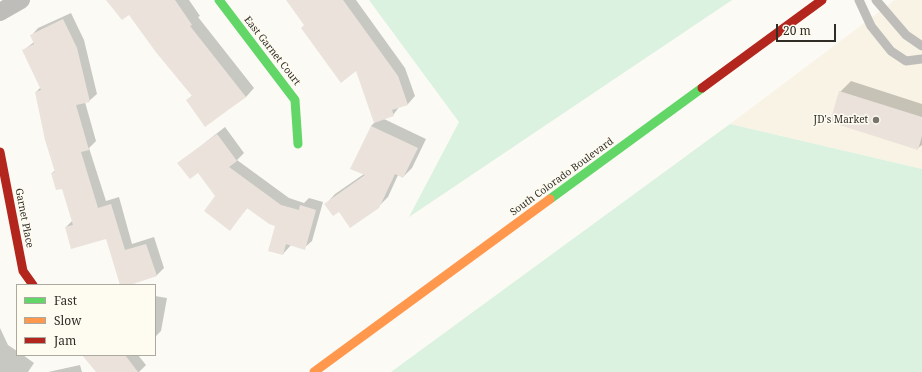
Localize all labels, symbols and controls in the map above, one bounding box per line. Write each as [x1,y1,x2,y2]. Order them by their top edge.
street label: East Garnet Court [241,14,303,88]
scale bar [778,16,838,42]
text: 20 m [783,22,811,39]
place label: JD's Market [814,114,868,126]
marker: JD's Market [871,115,881,125]
street label: South Colorado Boulevard [508,135,616,219]
street label: Garnet Place [12,187,36,249]
legend [16,284,156,356]
text: Fast [54,292,77,309]
text: Slow [54,312,82,329]
text: Jam [54,332,76,349]

